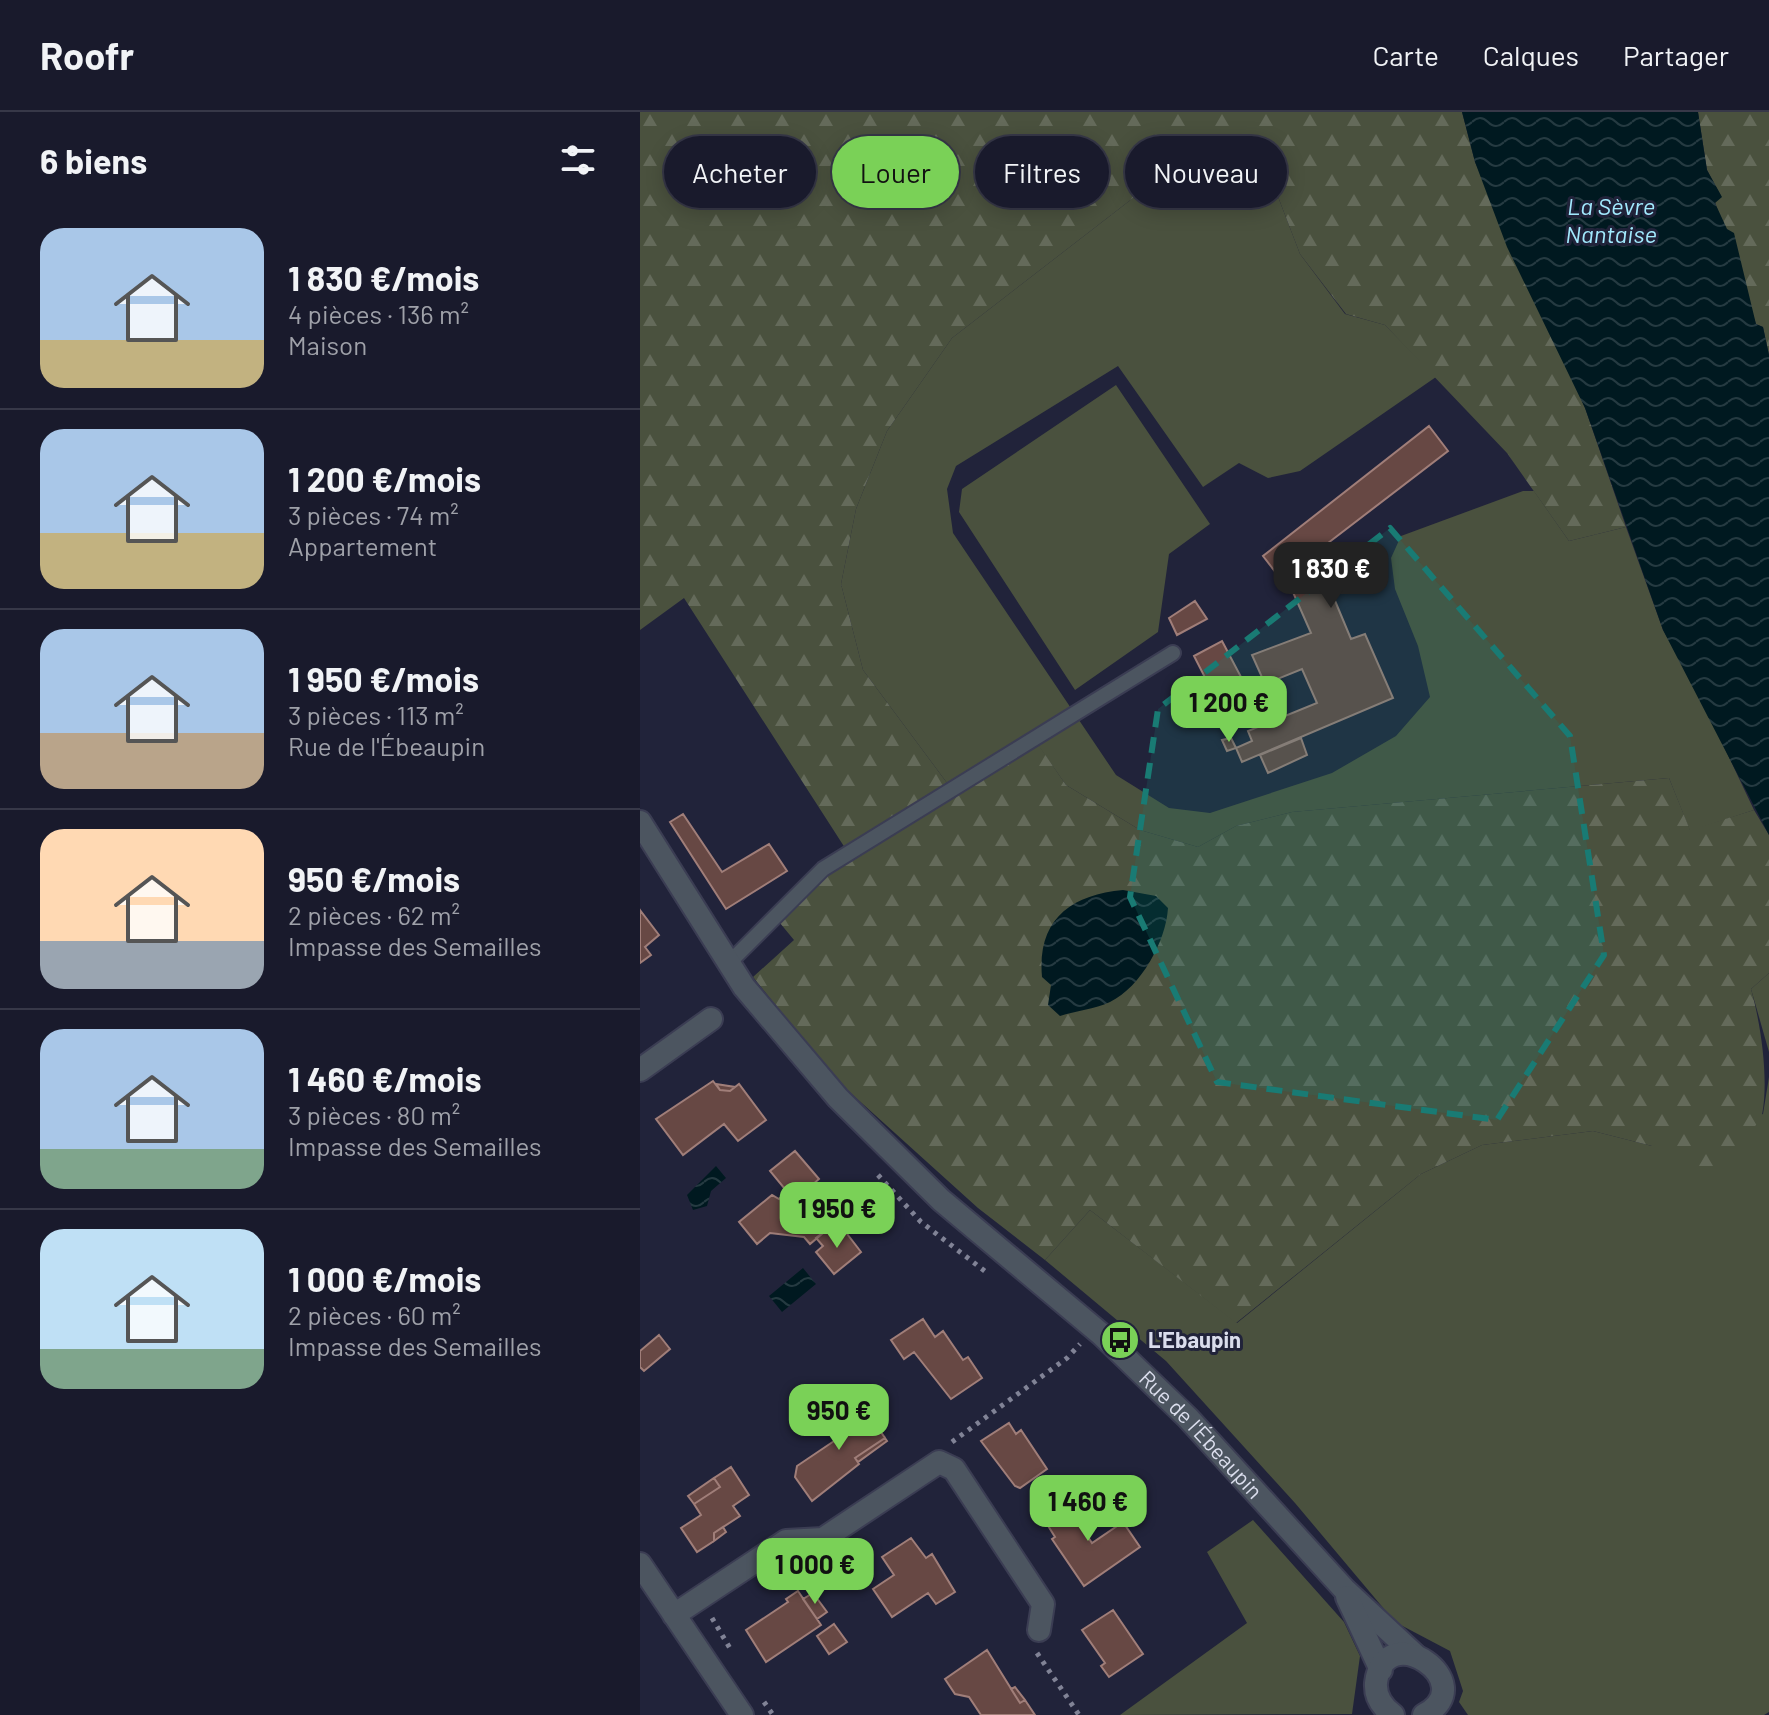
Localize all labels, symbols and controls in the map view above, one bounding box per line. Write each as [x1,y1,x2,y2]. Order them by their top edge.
text: Roofr [40,32,134,78]
text: Carte [1372,38,1439,72]
text: Calques [1483,38,1579,72]
text: Partager [1623,38,1729,72]
chip: Acheter [664,136,816,208]
chip: Louer [832,136,959,208]
chip: Filtres [975,136,1109,208]
chip: Nouveau [1125,136,1287,208]
icon: filters [556,138,600,182]
text: 6 biens [40,140,147,181]
water label: La Sèvre Nantaise [1565,191,1657,248]
text: 1 830 €/mois [288,257,479,298]
icon: home [104,260,200,356]
text: 4 pièces · 136 m² [288,298,469,329]
text: Maison [288,329,367,360]
text: 1 200 €/mois [288,458,481,499]
icon: home [104,461,200,557]
text: 3 pièces · 74 m² [288,499,459,530]
text: Appartement [288,530,437,561]
pin: 1 830 € [1257,542,1405,610]
text: 1 830 € [1291,552,1371,583]
text: 1 950 €/mois [288,658,479,699]
icon: home [104,661,200,757]
pin: 1 200 € [1155,676,1303,744]
text: 1 200 € [1189,686,1269,717]
text: 3 pièces · 113 m² [288,699,464,730]
text: Rue de l'Ébeaupin [288,730,485,761]
text: 950 €/mois [288,858,460,899]
icon: home [104,861,200,957]
text: 2 pièces · 62 m² [288,899,460,930]
text: Impasse des Semailles [288,930,542,961]
text: 1 460 €/mois [288,1058,481,1099]
icon: home [104,1061,200,1157]
text: 3 pièces · 80 m² [288,1099,460,1130]
text: Impasse des Semailles [288,1130,542,1161]
pin: 1 950 € [763,1182,911,1250]
text: 1 950 € [798,1192,876,1223]
text: 1 000 €/mois [288,1258,481,1299]
icon: home [104,1261,200,1357]
text: 2 pièces · 60 m² [288,1299,461,1330]
bus stop icon: L'Ebaupin [1099,1319,1141,1361]
place label: L'Ebaupin [1148,1326,1241,1352]
text: Impasse des Semailles [288,1330,542,1361]
street label: Rue de l'Ébeaupin [1135,1364,1269,1503]
pin: 950 € [783,1384,895,1452]
text: 950 € [807,1394,871,1425]
pin: 1 460 € [1014,1475,1162,1543]
text: 1 460 € [1048,1485,1128,1516]
pin: 1 000 € [741,1538,889,1606]
text: 1 000 € [775,1548,855,1579]

